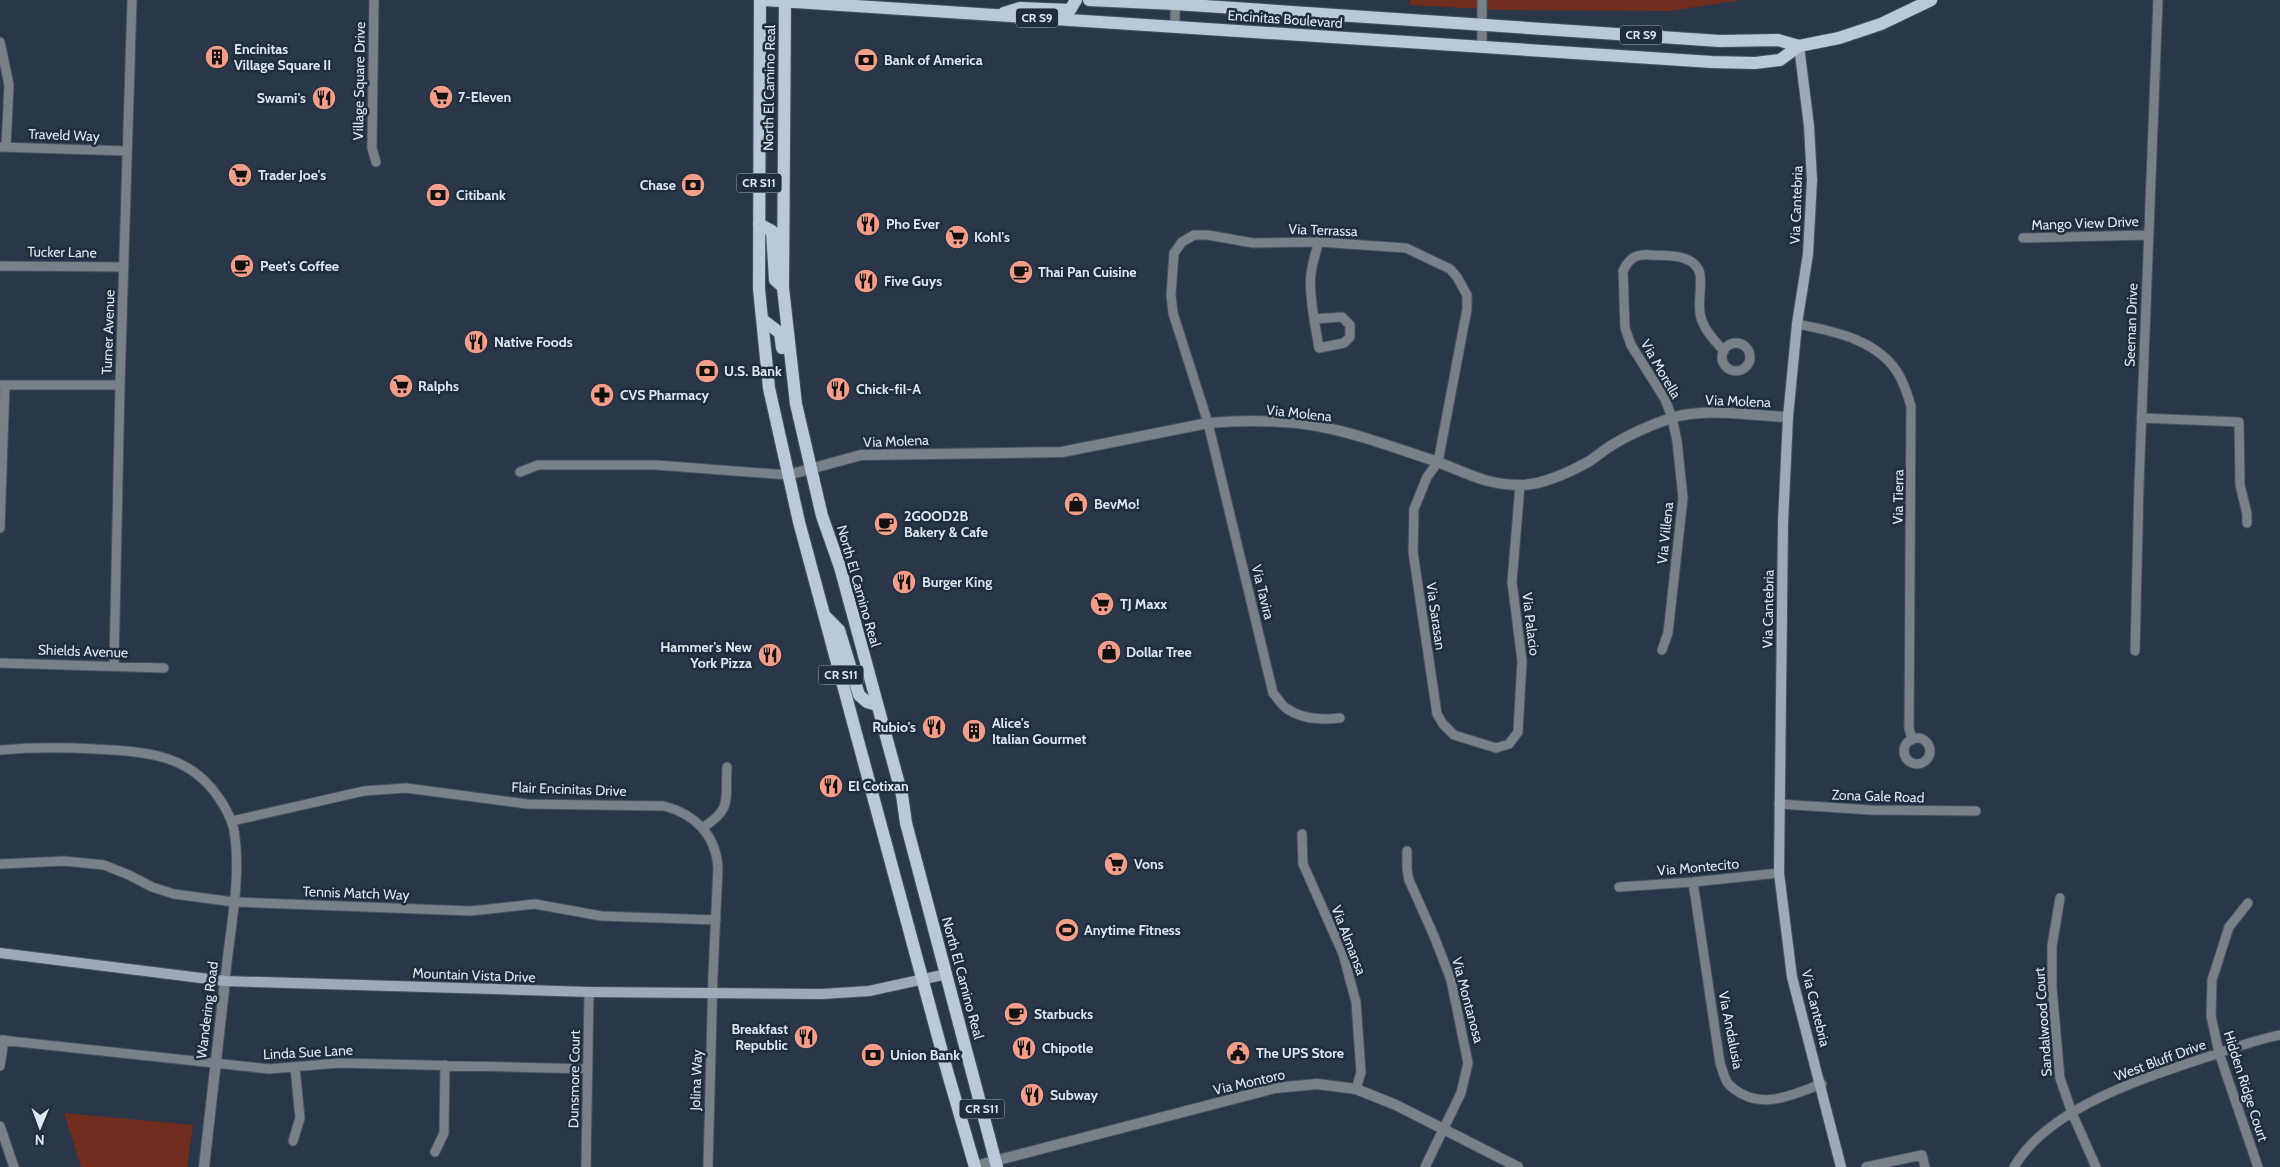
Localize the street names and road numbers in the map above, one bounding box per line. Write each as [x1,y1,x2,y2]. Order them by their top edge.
street label: Encinitas Boulevard [1227,6,1343,32]
road number: CR S9 [1016,8,1058,28]
street label: Village Square Drive [349,21,369,141]
street label: North El Camino Real [759,24,779,151]
road number: CR S9 [1620,26,1662,44]
street label: Traveld Way [28,125,100,145]
street label: Via Cantebria [1786,165,1806,245]
road number: CR S11 [736,174,782,192]
street label: Mango View Drive [2031,212,2139,234]
street label: Via Terrassa [1288,220,1358,240]
street label: Tucker Lane [27,242,97,262]
street label: Seeman Drive [2121,283,2141,367]
street label: Turner Avenue [98,289,118,375]
street label: Via Morella [1637,336,1685,402]
street label: Via Molena [1705,391,1771,411]
street label: Via Molena [1265,401,1333,425]
street label: Via Molena [863,431,929,451]
street label: Via Tierra [1889,469,1907,525]
street label: Via Villena [1653,501,1677,565]
street label: North El Camino Real [833,523,885,650]
street label: Via Tavira [1247,563,1279,622]
street label: Via Cantebria [1758,569,1778,649]
street label: Via Sarasan [1422,581,1450,651]
street label: Via Palacio [1518,591,1544,657]
street label: Shields Avenue [38,640,128,662]
road number: CR S11 [818,666,864,684]
street label: Flair Encinitas Drive [511,778,627,800]
street label: Zona Gale Road [1831,785,1925,807]
street label: Via Montecito [1656,854,1740,880]
street label: Tennis Match Way [302,882,410,904]
street label: Via Almansa [1327,903,1371,978]
street label: North El Camino Real [938,915,988,1042]
street label: Via Montanosa [1448,955,1488,1045]
street label: Wandering Road [192,960,222,1060]
street label: Mountain Vista Drive [412,964,536,986]
street label: Sandalwood Court [2030,966,2056,1077]
street label: Via Cantebria [1798,968,1834,1049]
street label: Via Andalusia [1715,989,1747,1071]
street label: Hidden Ridge Court [2220,1028,2272,1144]
street label: Dunsmore Court [564,1029,584,1128]
street label: West Bluff Drive [2112,1035,2208,1085]
street label: Linda Sue Lane [263,1041,353,1063]
street label: Jolina Way [686,1049,706,1112]
street label: Via Montoro [1211,1065,1287,1099]
road number: CR S11 [960,1100,1004,1118]

